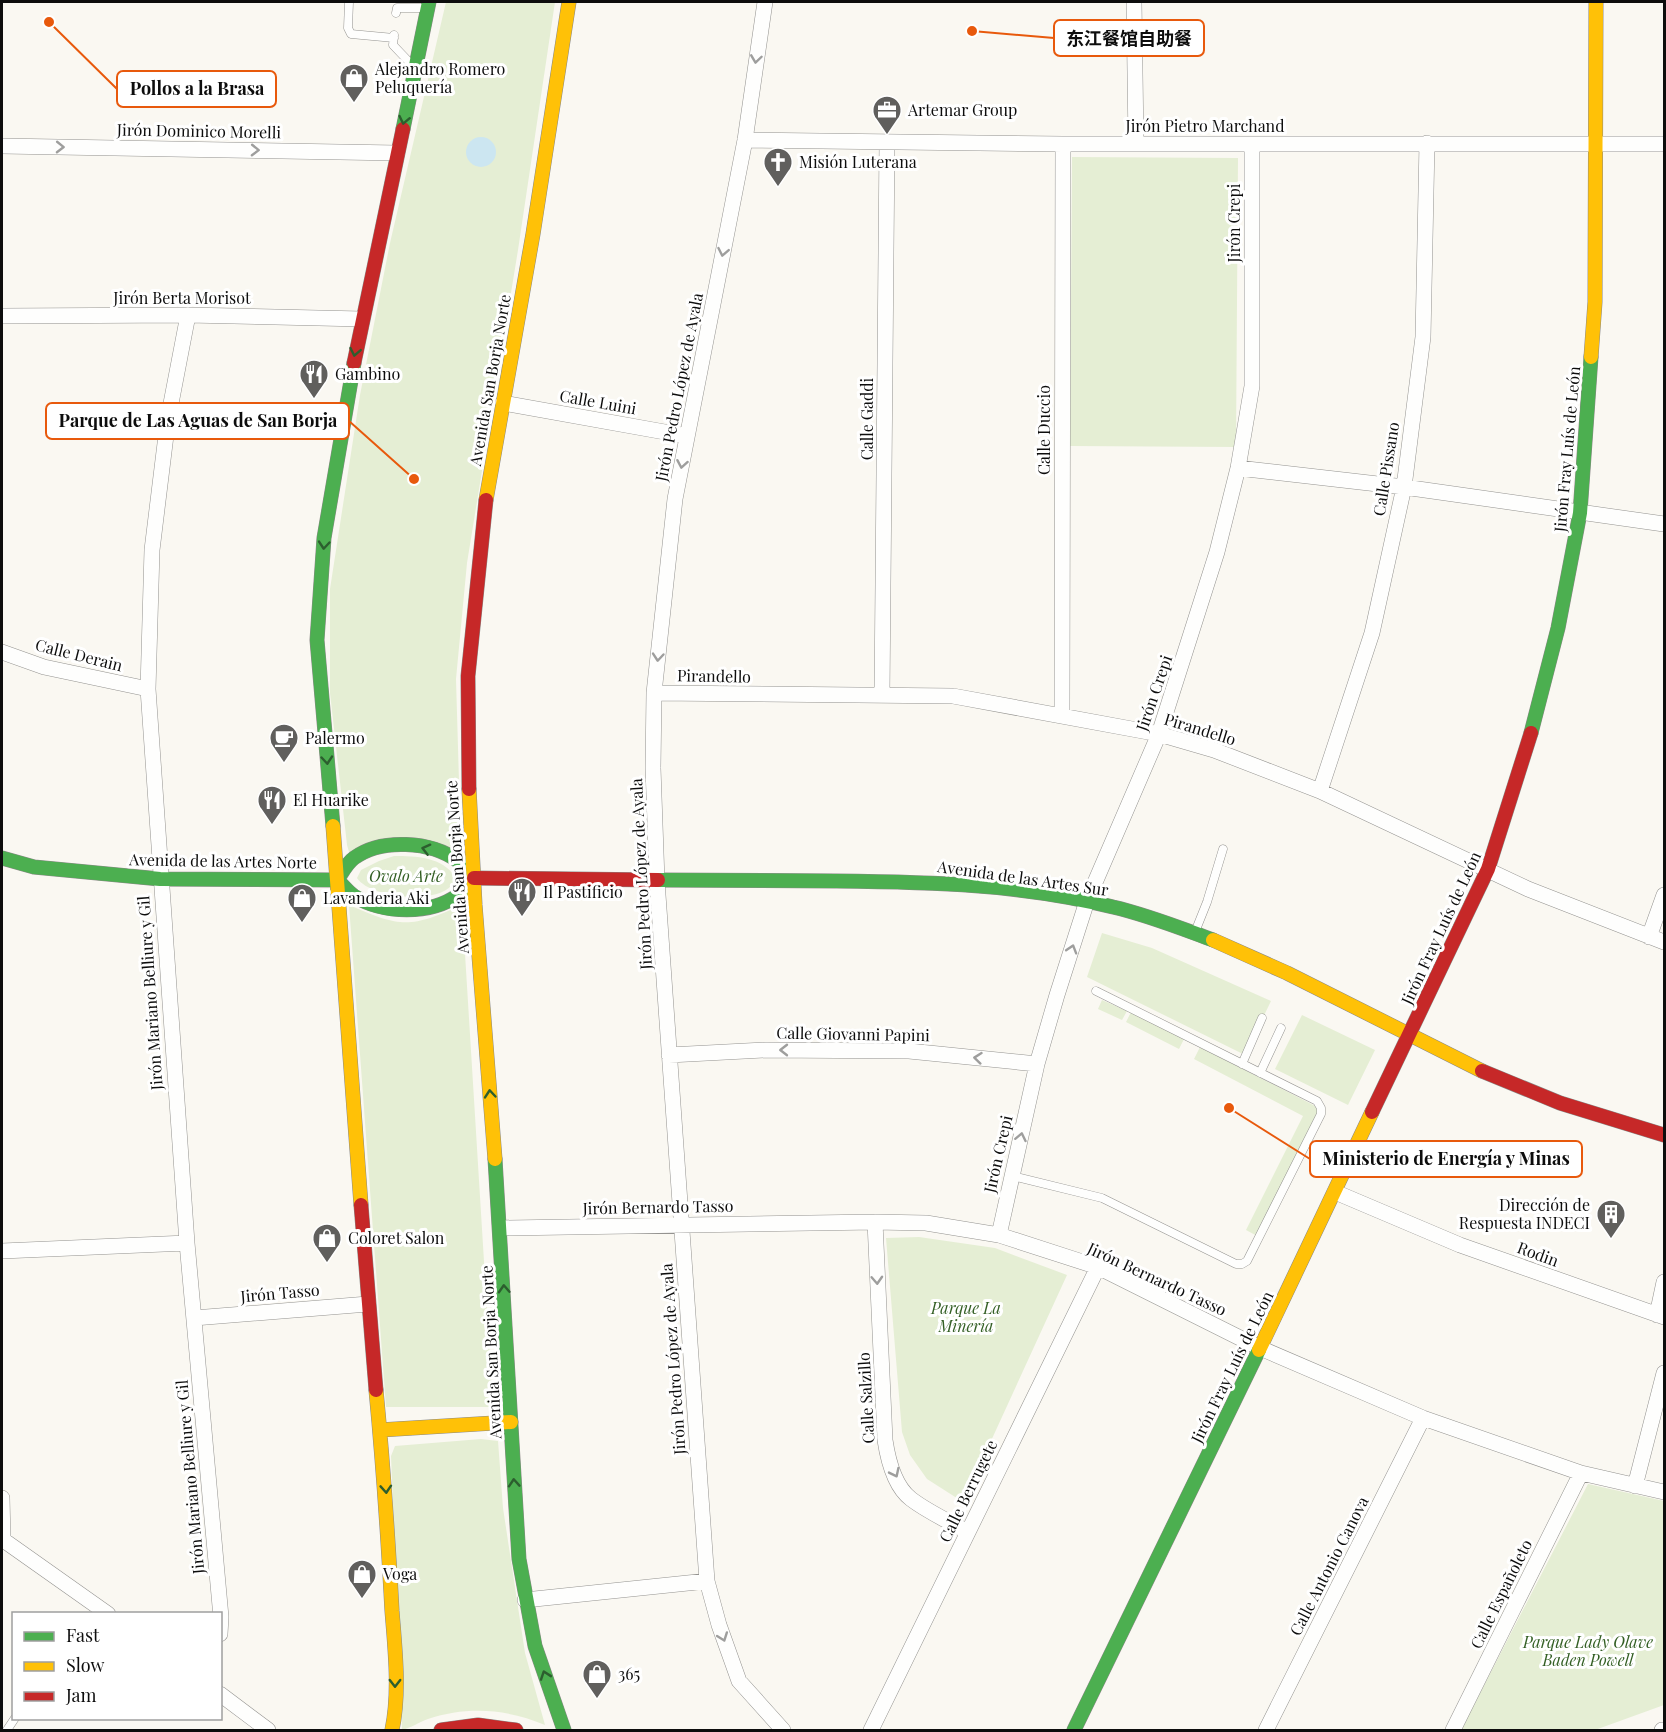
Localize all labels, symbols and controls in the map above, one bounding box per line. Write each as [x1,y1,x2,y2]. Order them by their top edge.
callout: 东江餐馆自助餐 [1054,20,1204,56]
text: 东江餐馆自助餐 [1066,26,1192,50]
one-way arrow [751,55,763,64]
place label: Alejandro Romero Peluquería [374,58,505,97]
shop icon: Alejandro Romero Peluquería [338,62,370,104]
callout: Pollos a la Brasa [117,71,276,107]
text: Pollos a la Brasa [130,76,265,100]
office icon: Artemar Group [871,94,903,136]
place label: Artemar Group [907,99,1017,120]
one-way arrow [398,115,411,125]
street label: Jirón Pietro Marchand [1125,115,1284,136]
street label: Jirón Dominico Morelli [116,119,282,142]
one-way arrow [55,140,64,153]
one-way arrow [250,144,259,156]
church icon: Misión Luterana [762,146,794,188]
place label: Misión Luterana [799,151,917,172]
street label: Jirón Crepi [1223,183,1244,263]
one-way arrow [717,246,730,256]
street label: Jirón Berta Morisot [112,287,251,308]
street label: Jirón Pedro López de Ayala [650,291,707,484]
street label: Avenida San Borja Norte [464,292,515,468]
one-way arrow [349,347,362,357]
restaurant icon: Gambino [298,358,330,400]
place label: Gambino [335,363,401,384]
street label: Jirón Fray Luís de León [1549,365,1584,534]
street label: Calle Gaddi [856,377,877,460]
street label: Calle Luini [558,384,638,419]
street label: Calle Duccio [1033,385,1054,475]
callout: Parque de Las Aguas de San Borja [46,403,349,439]
text: Parque de Las Aguas de San Borja [59,408,338,432]
street label: Calle Pissano [1368,420,1403,517]
one-way arrow [676,458,689,468]
one-way arrow [318,540,331,549]
street label: Calle Derain [33,634,125,676]
one-way arrow [652,652,665,661]
street label: Jirón Crepi [1130,652,1176,734]
street label: Pirandello [677,664,751,687]
street label: Pirandello [1162,708,1239,749]
cafe icon: Palermo [268,722,300,764]
place label: Palermo [305,727,365,748]
one-way arrow [320,756,333,765]
street label: Jirón Pedro López de Ayala [625,778,656,971]
street label: Avenida San Borja Norte [440,780,473,955]
restaurant icon: El Huarike [256,784,288,826]
place label: El Huarike [293,789,369,810]
one-way arrow [421,843,431,856]
street label: Avenida de las Artes Norte [128,848,317,873]
street label: Jirón Fray Luís de León [1395,848,1485,1009]
street label: Avenida de las Artes Sur [935,855,1110,900]
park label: Ovalo Arte [369,865,443,886]
restaurant icon: Il Pastificio [506,876,538,918]
place label: Il Pastificio [543,881,623,902]
shop icon: Lavanderia Aki [286,882,318,924]
place label: Lavanderia Aki [323,887,430,908]
street label: Jirón Mariano Belliure y Gil [132,895,167,1092]
one-way arrow [1065,944,1077,955]
street label: Calle Giovanni Papini [776,1022,930,1045]
one-way arrow [779,1044,788,1056]
one-way arrow [974,1052,983,1065]
one-way arrow [484,1090,497,1099]
street label: Jirón Crepi [978,1113,1017,1196]
one-way arrow [1013,1132,1026,1142]
callout: Ministerio de Energía y Minas [1310,1141,1582,1177]
text: Ministerio de Energía y Minas [1322,1146,1570,1170]
place label: Dirección de Respuesta INDECI [1459,1194,1590,1233]
street label: Jirón Bernardo Tasso [581,1195,734,1218]
building icon: Dirección de Respuesta INDECI [1595,1198,1627,1240]
shop icon: Coloret Salon [311,1222,343,1264]
place label: Coloret Salon [348,1227,445,1248]
street label: Rodin [1515,1236,1562,1271]
street label: Jirón Bernardo Tasso [1084,1237,1230,1320]
street label: Jirón Pedro López de Ayala [655,1263,690,1456]
street label: Avenida San Borja Norte [475,1265,506,1440]
one-way arrow [871,1276,884,1285]
street label: Jirón Tasso [239,1279,321,1307]
one-way arrow [498,1284,511,1293]
street label: Jirón Fray Luís de León [1185,1287,1278,1447]
park label: Parque La Minería [930,1297,1001,1336]
street label: Calle Salzillo [853,1352,878,1444]
street label: Jirón Mariano Belliure y Gil [171,1379,209,1576]
street label: Calle Berrugete [934,1436,1001,1546]
one-way arrow [887,1467,899,1478]
one-way arrow [508,1479,521,1488]
one-way arrow [379,1484,392,1493]
street label: Calle Antonio Canova [1284,1493,1373,1639]
street label: Calle Españoleto [1465,1535,1536,1652]
shop icon: Voga [346,1558,378,1600]
place label: Voga [382,1563,417,1584]
legend [12,1612,222,1720]
text: Fast [66,1623,100,1647]
one-way arrow [716,1631,729,1642]
park label: Parque Lady Olave Baden Powell [1522,1631,1653,1670]
text: Slow [66,1653,104,1677]
shop icon: 365 [581,1658,613,1700]
place label: 365 [618,1663,640,1684]
one-way arrow [539,1670,552,1681]
one-way arrow [389,1679,401,1688]
text: Jam [65,1683,96,1707]

